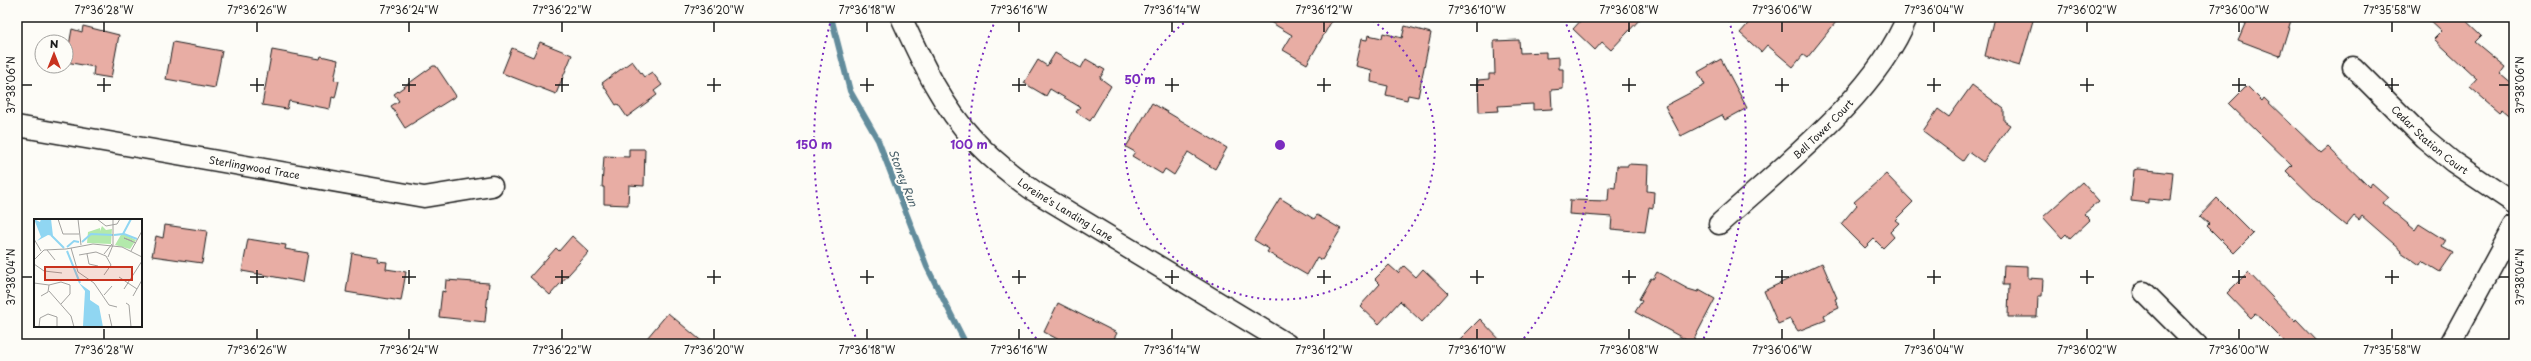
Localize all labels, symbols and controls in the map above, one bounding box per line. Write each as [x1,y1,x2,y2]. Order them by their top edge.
text: 77°36'28"W [74,2,134,17]
text: 77°36'26"W [227,2,287,17]
text: 77°36'24"W [379,2,439,17]
text: 77°36'22"W [532,2,592,17]
text: 77°36'20"W [684,2,745,17]
text: 77°36'18"W [839,2,896,17]
text: 77°36'16"W [990,2,1048,17]
text: 77°36'14"W [1144,2,1201,17]
text: 77°36'12"W [1295,2,1353,17]
text: 77°36'10"W [1448,2,1506,17]
text: 77°36'08"W [1599,2,1659,17]
text: 77°36'06"W [1752,2,1813,17]
text: 77°36'04"W [1904,2,1964,17]
text: 77°36'02"W [2057,2,2117,17]
text: 77°36'00"W [2209,2,2270,17]
text: 77°35'58"W [2363,2,2422,17]
north arrow [34,34,74,74]
text: N [50,35,59,52]
text: 37°38'06"N [3,56,18,114]
text: 37°38'06"N [2512,56,2527,114]
text: 50 m [1124,70,1156,88]
street label: Bell Tower Court [1789,95,1856,162]
street label: Cedar Station Court [2388,102,2472,177]
text: 150 m [796,135,832,153]
text: 100 m [950,135,988,153]
centre of rings [1273,138,1287,152]
water label: Stoney Run [885,147,923,210]
street label: Sterlingwood Trace [208,152,301,182]
street label: Loreine's Landing Lane [1015,174,1116,244]
inset map [34,219,142,327]
text: 37°38'04"N [3,248,18,306]
text: 37°38'04"N [2512,248,2527,306]
text: 77°36'28"W [74,342,134,357]
text: 77°36'26"W [227,342,287,357]
text: 77°36'24"W [379,342,439,357]
text: 77°36'22"W [532,342,592,357]
text: 77°36'20"W [684,342,745,357]
text: 77°36'18"W [839,342,896,357]
text: 77°36'16"W [990,342,1048,357]
text: 77°36'14"W [1144,342,1201,357]
text: 77°36'12"W [1295,342,1353,357]
text: 77°36'10"W [1448,342,1506,357]
text: 77°36'08"W [1599,342,1659,357]
text: 77°36'06"W [1752,342,1813,357]
text: 77°36'04"W [1904,342,1964,357]
text: 77°36'02"W [2057,342,2117,357]
text: 77°36'00"W [2209,342,2270,357]
text: 77°35'58"W [2363,342,2422,357]

